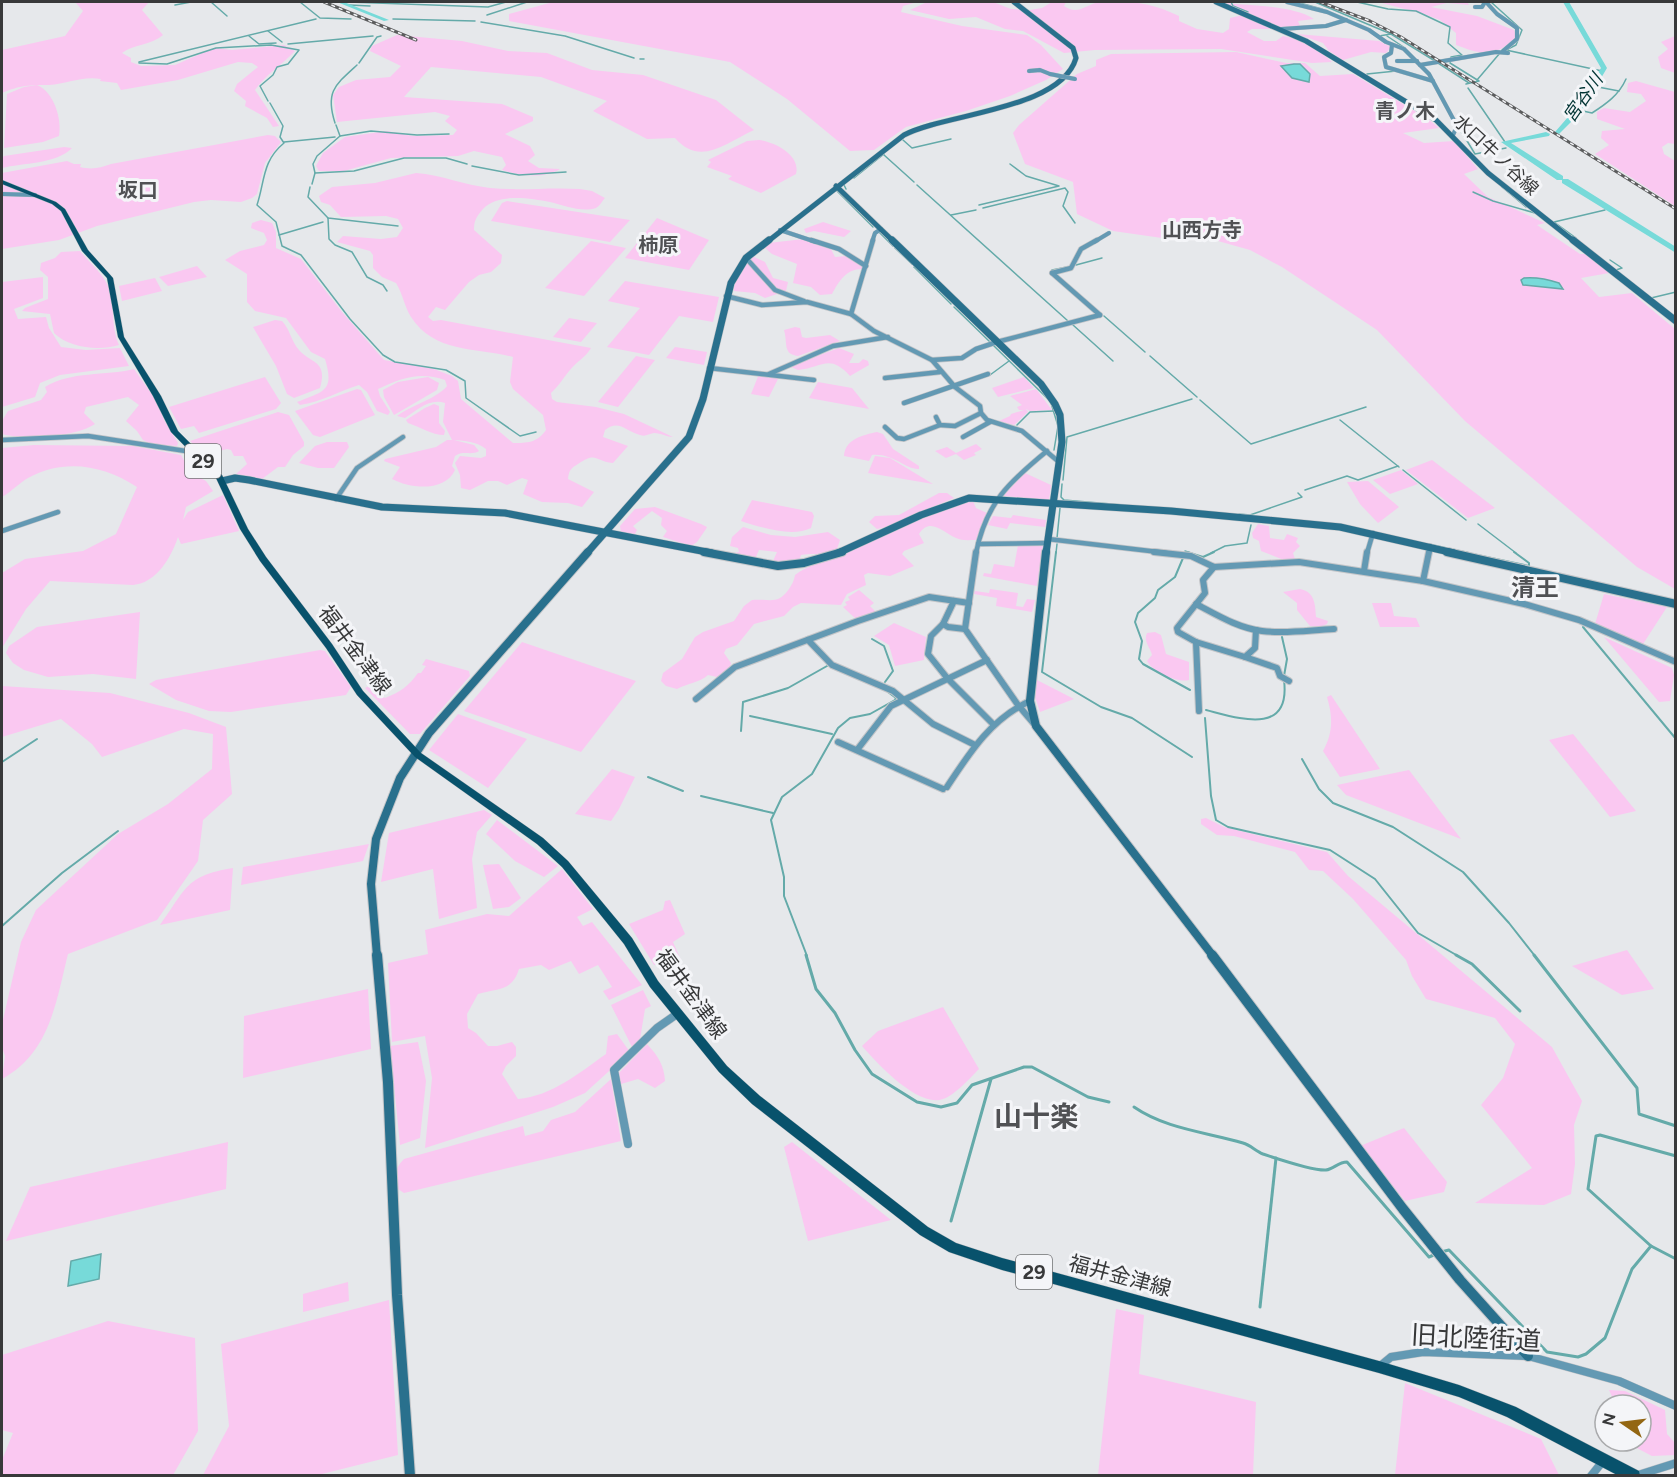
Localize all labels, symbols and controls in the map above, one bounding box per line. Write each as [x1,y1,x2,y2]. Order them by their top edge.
water label: 宮谷川 [1559,68,1609,126]
district label: 青ノ木 [1375,99,1435,123]
street label: 水口牛ノ谷線 [1449,110,1543,200]
district label: 坂口 [118,178,158,202]
district label: 山西方寺 [1162,218,1242,242]
district label: 柿原 [638,233,678,257]
road number: 29 [185,444,221,478]
district label: 清王 [1511,573,1559,602]
street label: 福井金津線 [314,600,397,699]
street label: 福井金津線 [650,944,732,1044]
district label: 山十楽 [994,1099,1078,1133]
street label: 福井金津線 [1066,1250,1174,1301]
road number: 29 [1016,1255,1052,1289]
street label: 旧北陸街道 [1410,1319,1542,1357]
north arrow [1593,1393,1653,1453]
text: N [1598,1411,1620,1428]

